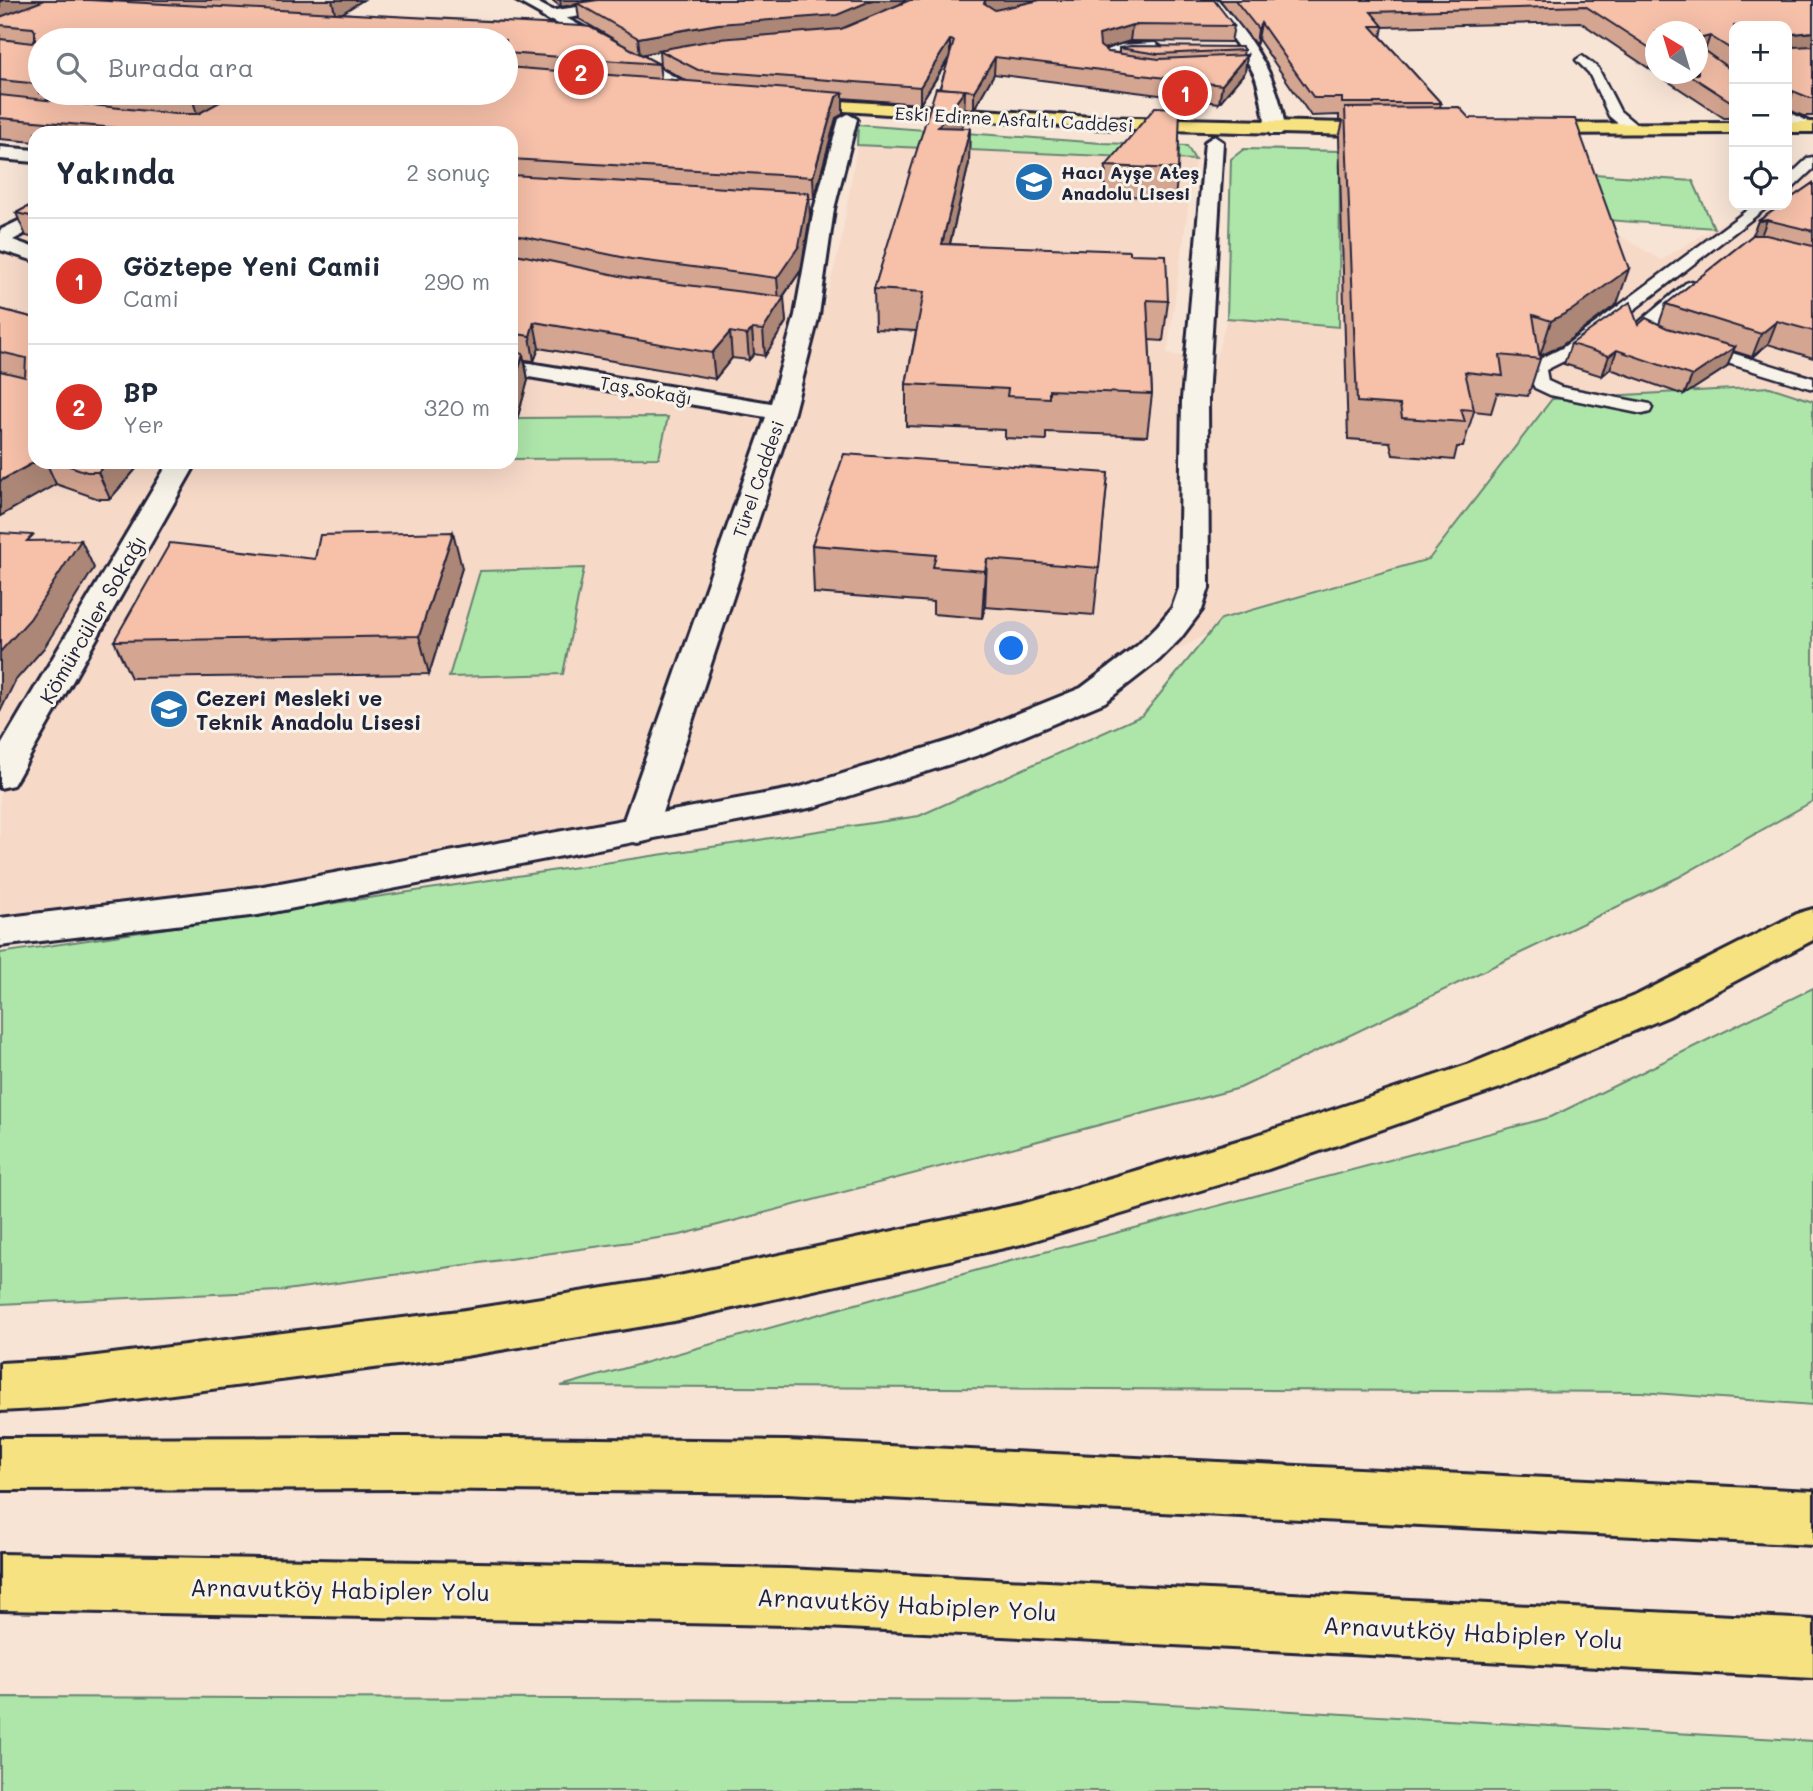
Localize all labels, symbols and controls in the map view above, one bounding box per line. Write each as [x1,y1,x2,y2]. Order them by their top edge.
north arrow [1645,21,1708,84]
map controls [1729,21,1792,210]
button: + [1729,21,1792,84]
search box [28,28,518,105]
pin: 2 [558,46,604,98]
icon: search [52,48,90,86]
text: Burada ara [108,50,254,84]
pin: 1 [1162,67,1208,119]
button: − [1729,84,1792,147]
street label: Eski Edirne Asfaltı Caddesi [894,101,1134,137]
button: locate [1729,147,1792,210]
text: Yakında [56,152,175,192]
text: 2 sonuç [406,157,490,187]
place label: Hacı Ayşe Ateş Anadolu Lisesi [1061,160,1199,205]
school or university icon: Hacı Ayşe Ateş Anadolu Lisesi [1013,161,1055,203]
text: Göztepe Yeni Camii [123,249,381,283]
text: 1 [74,266,84,296]
text: 290 m [424,266,490,296]
text: Cami [123,283,179,313]
street label: Taş Sokağı [598,370,694,410]
text: BP [123,375,158,409]
text: 2 [73,392,85,422]
text: 320 m [424,392,490,422]
text: Yer [123,409,164,439]
street label: Türel Caddesi [727,417,789,541]
street label: Kömürcüler Sokağı [33,530,151,708]
your location [994,631,1028,665]
place label: Cezeri Mesleki ve Teknik Anadolu Lisesi [196,684,421,735]
school or university icon: Cezeri Mesleki ve Teknik Anadolu Lisesi [148,688,190,730]
street label: Arnavutköy Habipler Yolu [190,1571,490,1607]
street label: Arnavutköy Habipler Yolu [757,1581,1057,1627]
street label: Arnavutköy Habipler Yolu [1323,1609,1623,1655]

